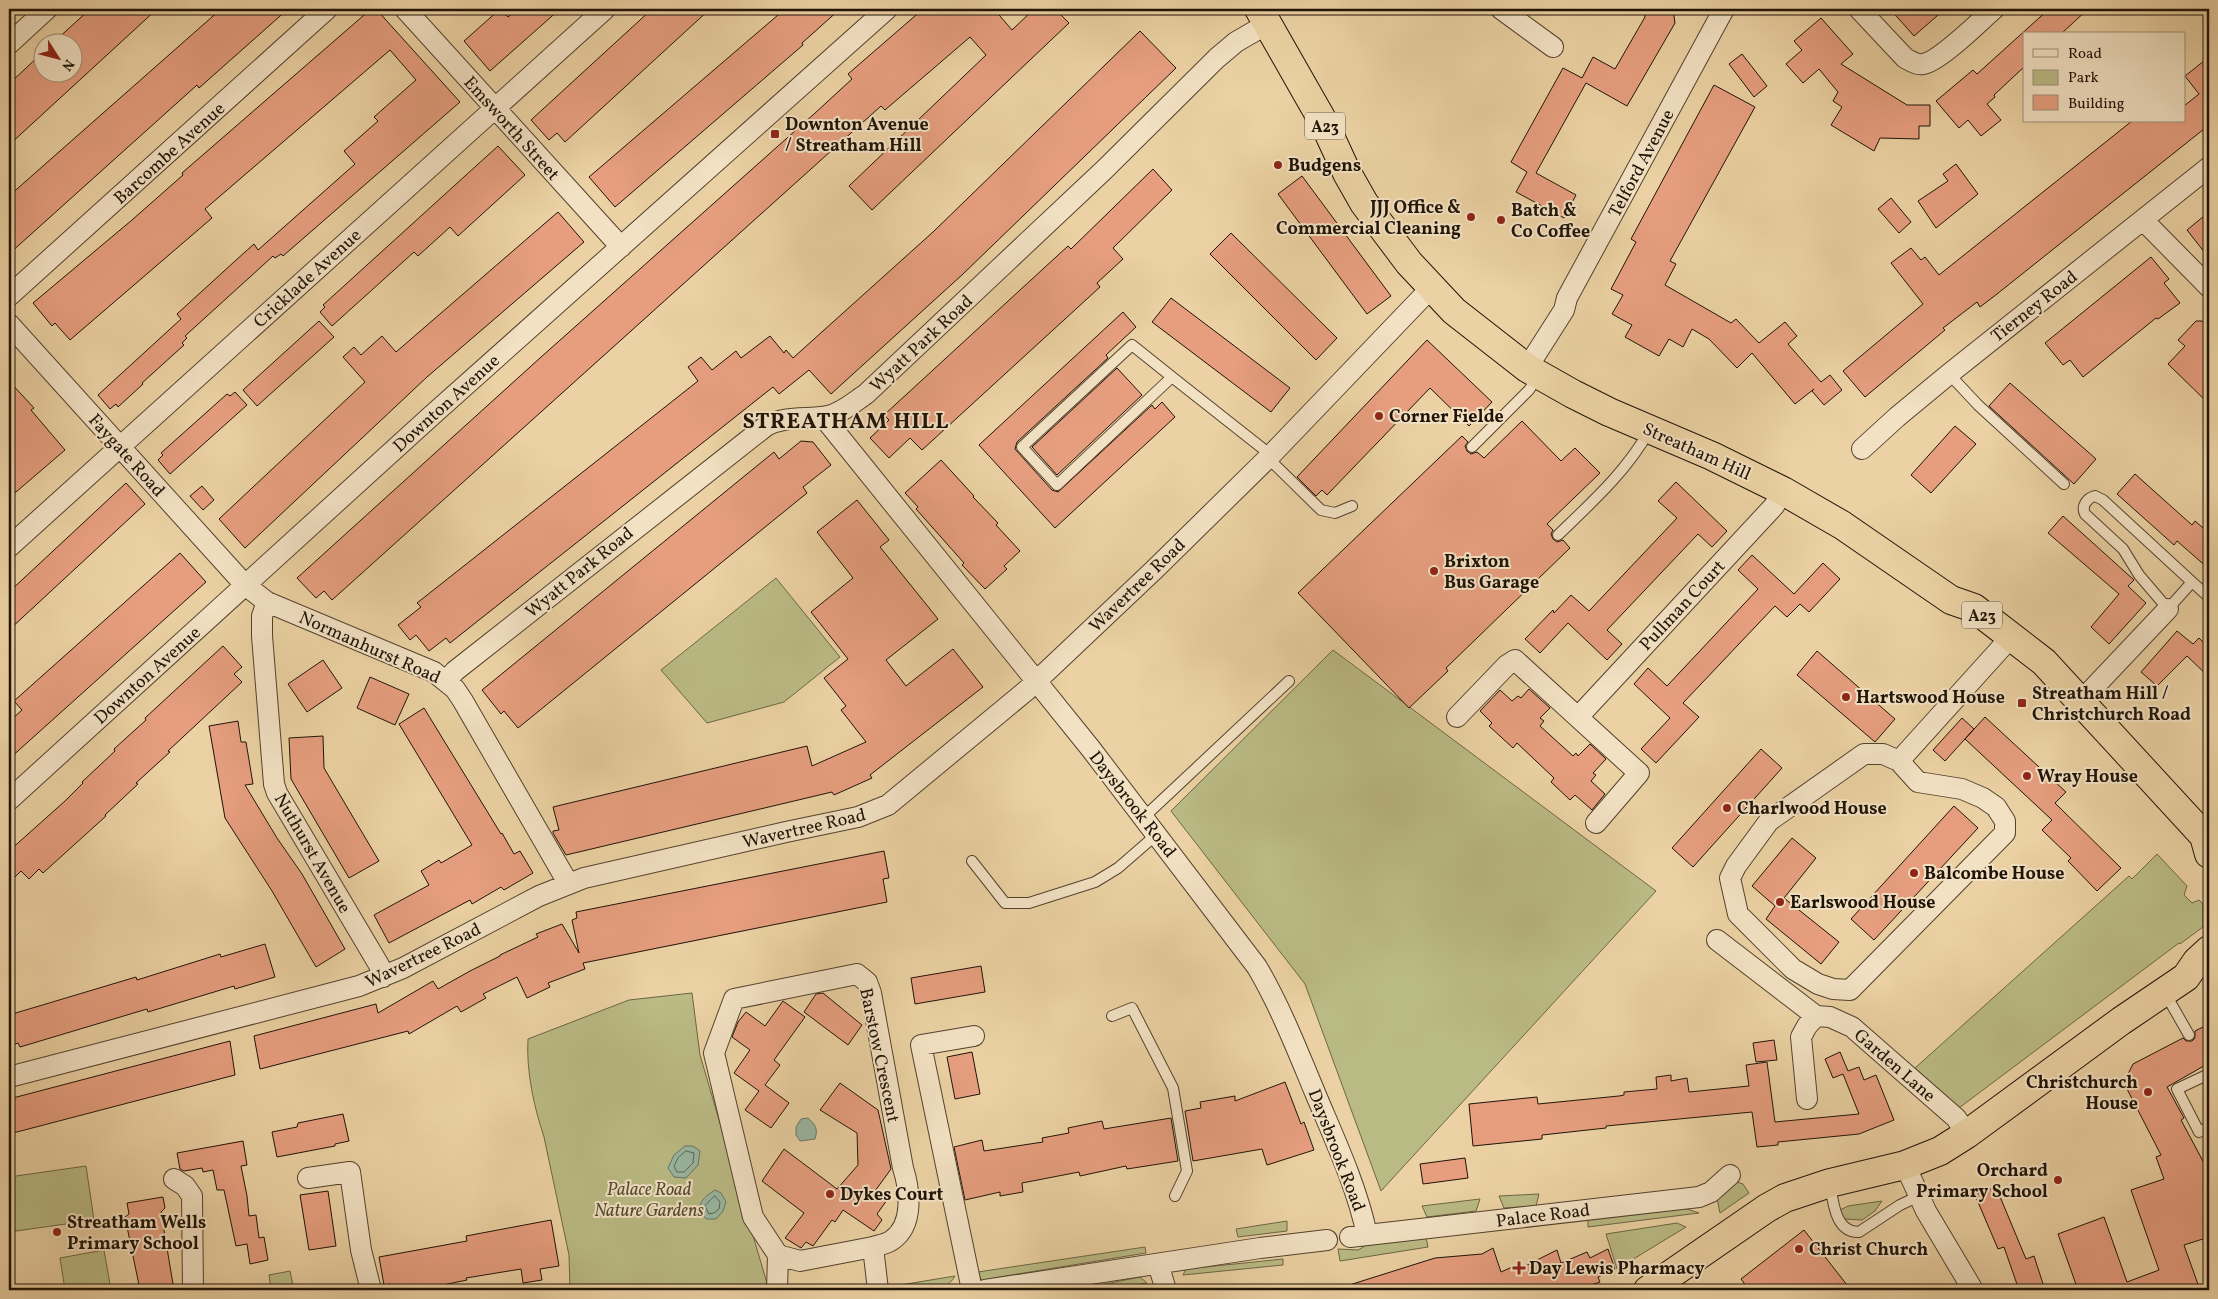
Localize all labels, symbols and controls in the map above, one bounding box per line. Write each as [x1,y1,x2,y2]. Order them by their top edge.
north arrow [32,32,82,82]
legend [2023,32,2186,122]
text: Road [2068,44,2102,65]
text: N [57,55,78,74]
text: Park [2068,68,2099,89]
street label: Emsworth Street [457,71,565,187]
text: Building [2068,94,2125,115]
street label: Barcombe Avenue [109,97,231,211]
street label: Telford Avenue [1603,105,1681,222]
road number: A23 [1305,112,1345,140]
place label: Downton Avenue / Streatham Hill [785,113,929,159]
marker: Downton Avenue / Streatham Hill [769,128,781,140]
place label: Budgens [1288,154,1361,179]
marker: Budgens [1272,159,1284,171]
place label: JJJ Office & Commercial Cleaning [1276,196,1461,242]
place label: Batch & Co Coffee [1511,199,1590,245]
marker: JJJ Office & Commercial Cleaning [1465,211,1477,223]
marker: Batch & Co Coffee [1495,214,1507,226]
street label: Cricklade Avenue [248,224,368,334]
street label: Tierney Road [1986,265,2083,349]
street label: Wyatt Park Road [865,290,979,399]
street label: Downton Avenue [388,349,506,459]
place label: Corner Fielde [1389,405,1504,430]
district label: STREATHAM HILL [743,407,949,438]
street label: Faygate Road [82,409,170,503]
marker: Corner Fielde [1373,410,1385,422]
street label: Streatham Hill [1638,417,1755,487]
street label: Wyatt Park Road [520,522,639,625]
street label: Wavertree Road [1084,533,1192,639]
place label: Brixton Bus Garage [1444,550,1539,596]
street label: Pullman Court [1634,555,1732,657]
marker: Brixton Bus Garage [1428,565,1440,577]
road number: A23 [1962,602,2002,628]
street label: Normanhurst Road [295,606,444,691]
street label: Downton Avenue [89,621,207,731]
place label: Streatham Hill / Christchurch Road [2032,682,2191,728]
place label: Hartswood House [1856,686,2005,711]
marker: Hartswood House [1840,691,1852,703]
marker: Streatham Hill / Christchurch Road [2016,697,2028,709]
street label: Daysbrook Road [1082,746,1182,864]
place label: Wray House [2037,765,2138,790]
marker: Wray House [2021,770,2033,782]
street label: Nuthurst Avenue [267,789,356,918]
place label: Charlwood House [1737,797,1887,822]
marker: Charlwood House [1721,802,1733,814]
street label: Wavertree Road [740,803,868,856]
place label: Balcombe House [1924,862,2064,887]
marker: Balcombe House [1908,867,1920,879]
place label: Earlswood House [1790,891,1935,916]
marker: Earlswood House [1774,896,1786,908]
street label: Wavertree Road [362,918,486,995]
street label: Barstow Crescent [852,986,905,1125]
street label: Garden Lane [1848,1024,1940,1109]
place label: Christchurch House [2026,1071,2138,1117]
street label: Daysbrook Road [1301,1086,1370,1215]
marker: Christchurch House [2142,1086,2154,1098]
place label: Orchard Primary School [1916,1159,2048,1205]
marker: Orchard Primary School [2052,1174,2064,1186]
park label: Palace Road Nature Gardens [594,1178,704,1224]
place label: Dykes Court [840,1183,943,1208]
marker: Dykes Court [824,1188,836,1200]
street label: Palace Road [1495,1198,1592,1235]
place label: Streatham Wells Primary School [67,1211,206,1257]
marker: Streatham Wells Primary School [51,1226,63,1238]
place label: Christ Church [1809,1238,1928,1263]
marker: Christ Church [1793,1243,1805,1255]
place label: Day Lewis Pharmacy [1529,1257,1705,1282]
marker: Day Lewis Pharmacy [1513,1262,1525,1274]

